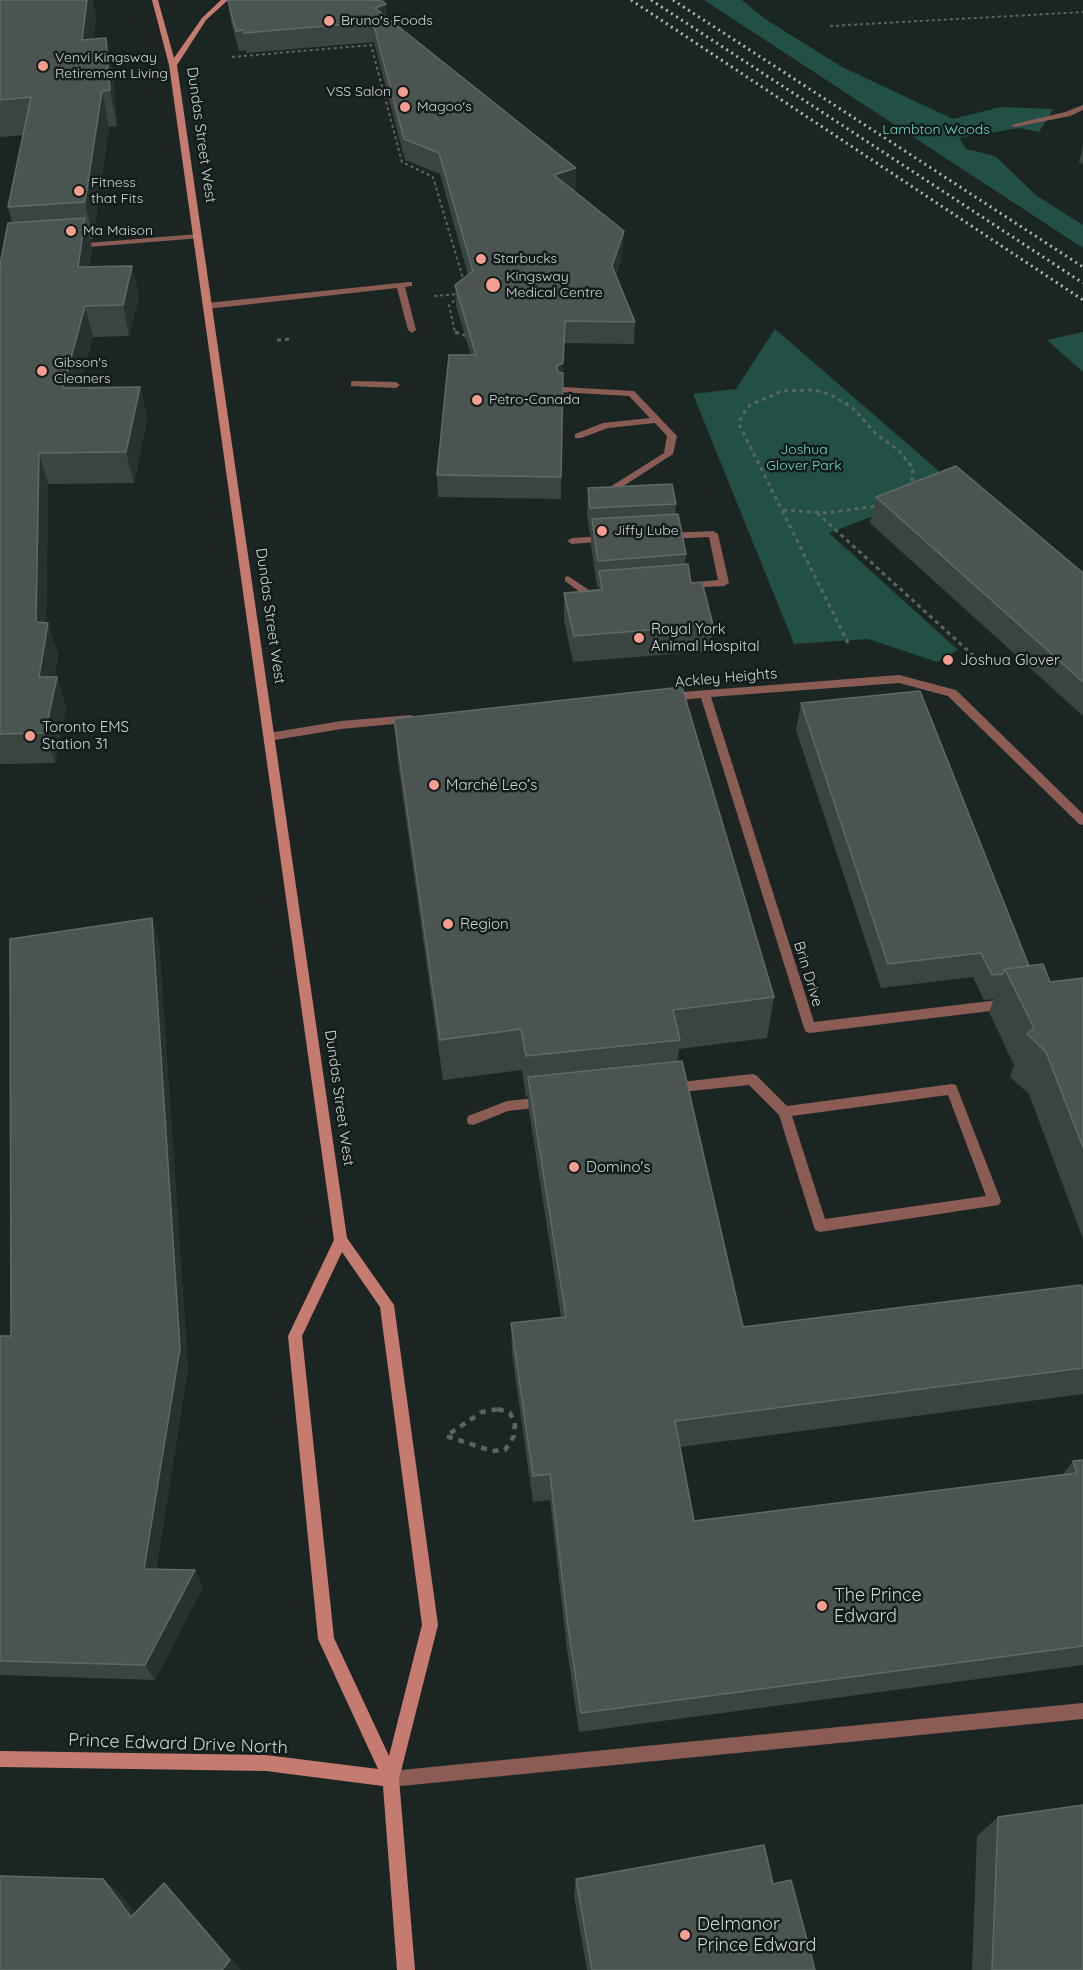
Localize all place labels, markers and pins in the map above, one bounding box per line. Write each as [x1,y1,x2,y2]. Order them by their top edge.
place label: Bruno's Foods [341,13,433,29]
marker: Bruno's Foods [322,14,336,28]
place label: Venvi Kingsway Retirement Living [55,50,168,82]
marker: Venvi Kingsway Retirement Living [36,59,50,73]
place label: VSS Salon [326,84,391,100]
marker: VSS Salon [396,85,410,99]
place label: Magoo's [417,99,472,115]
marker: Magoo's [398,100,412,114]
place label: Fitness that Fits [91,175,143,208]
marker: Fitness that Fits [72,184,86,198]
place label: Ma Maison [83,223,153,239]
marker: Ma Maison [64,224,78,238]
place label: Starbucks [493,251,557,267]
marker: Starbucks [474,252,488,266]
place label: Kingsway Medical Centre [506,269,603,302]
marker: Kingsway Medical Centre [484,276,502,294]
place label: Gibson's Cleaners [54,355,111,388]
marker: Gibson's Cleaners [35,364,49,378]
place label: Petro-Canada [489,392,580,408]
marker: Petro-Canada [470,393,484,407]
place label: Jiffy Lube [614,523,679,539]
marker: Jiffy Lube [595,524,609,538]
place label: Royal York Animal Hospital [651,620,760,655]
marker: Royal York Animal Hospital [632,631,646,645]
place label: Joshua Glover [960,651,1060,669]
marker: Joshua Glover [941,653,955,667]
place label: Toronto EMS Station 31 [42,718,129,753]
marker: Toronto EMS Station 31 [23,729,37,743]
place label: Marché Leo’s [446,776,537,794]
marker: Marché Leo’s [427,778,441,792]
place label: Region [460,915,509,933]
marker: Region [441,917,455,931]
place label: Domino's [586,1158,651,1176]
marker: Domino's [567,1160,581,1174]
place label: The Prince Edward [834,1585,922,1628]
marker: The Prince Edward [815,1599,829,1613]
place label: Delmanor Prince Edward [697,1914,816,1956]
marker: Delmanor Prince Edward [678,1928,692,1942]

